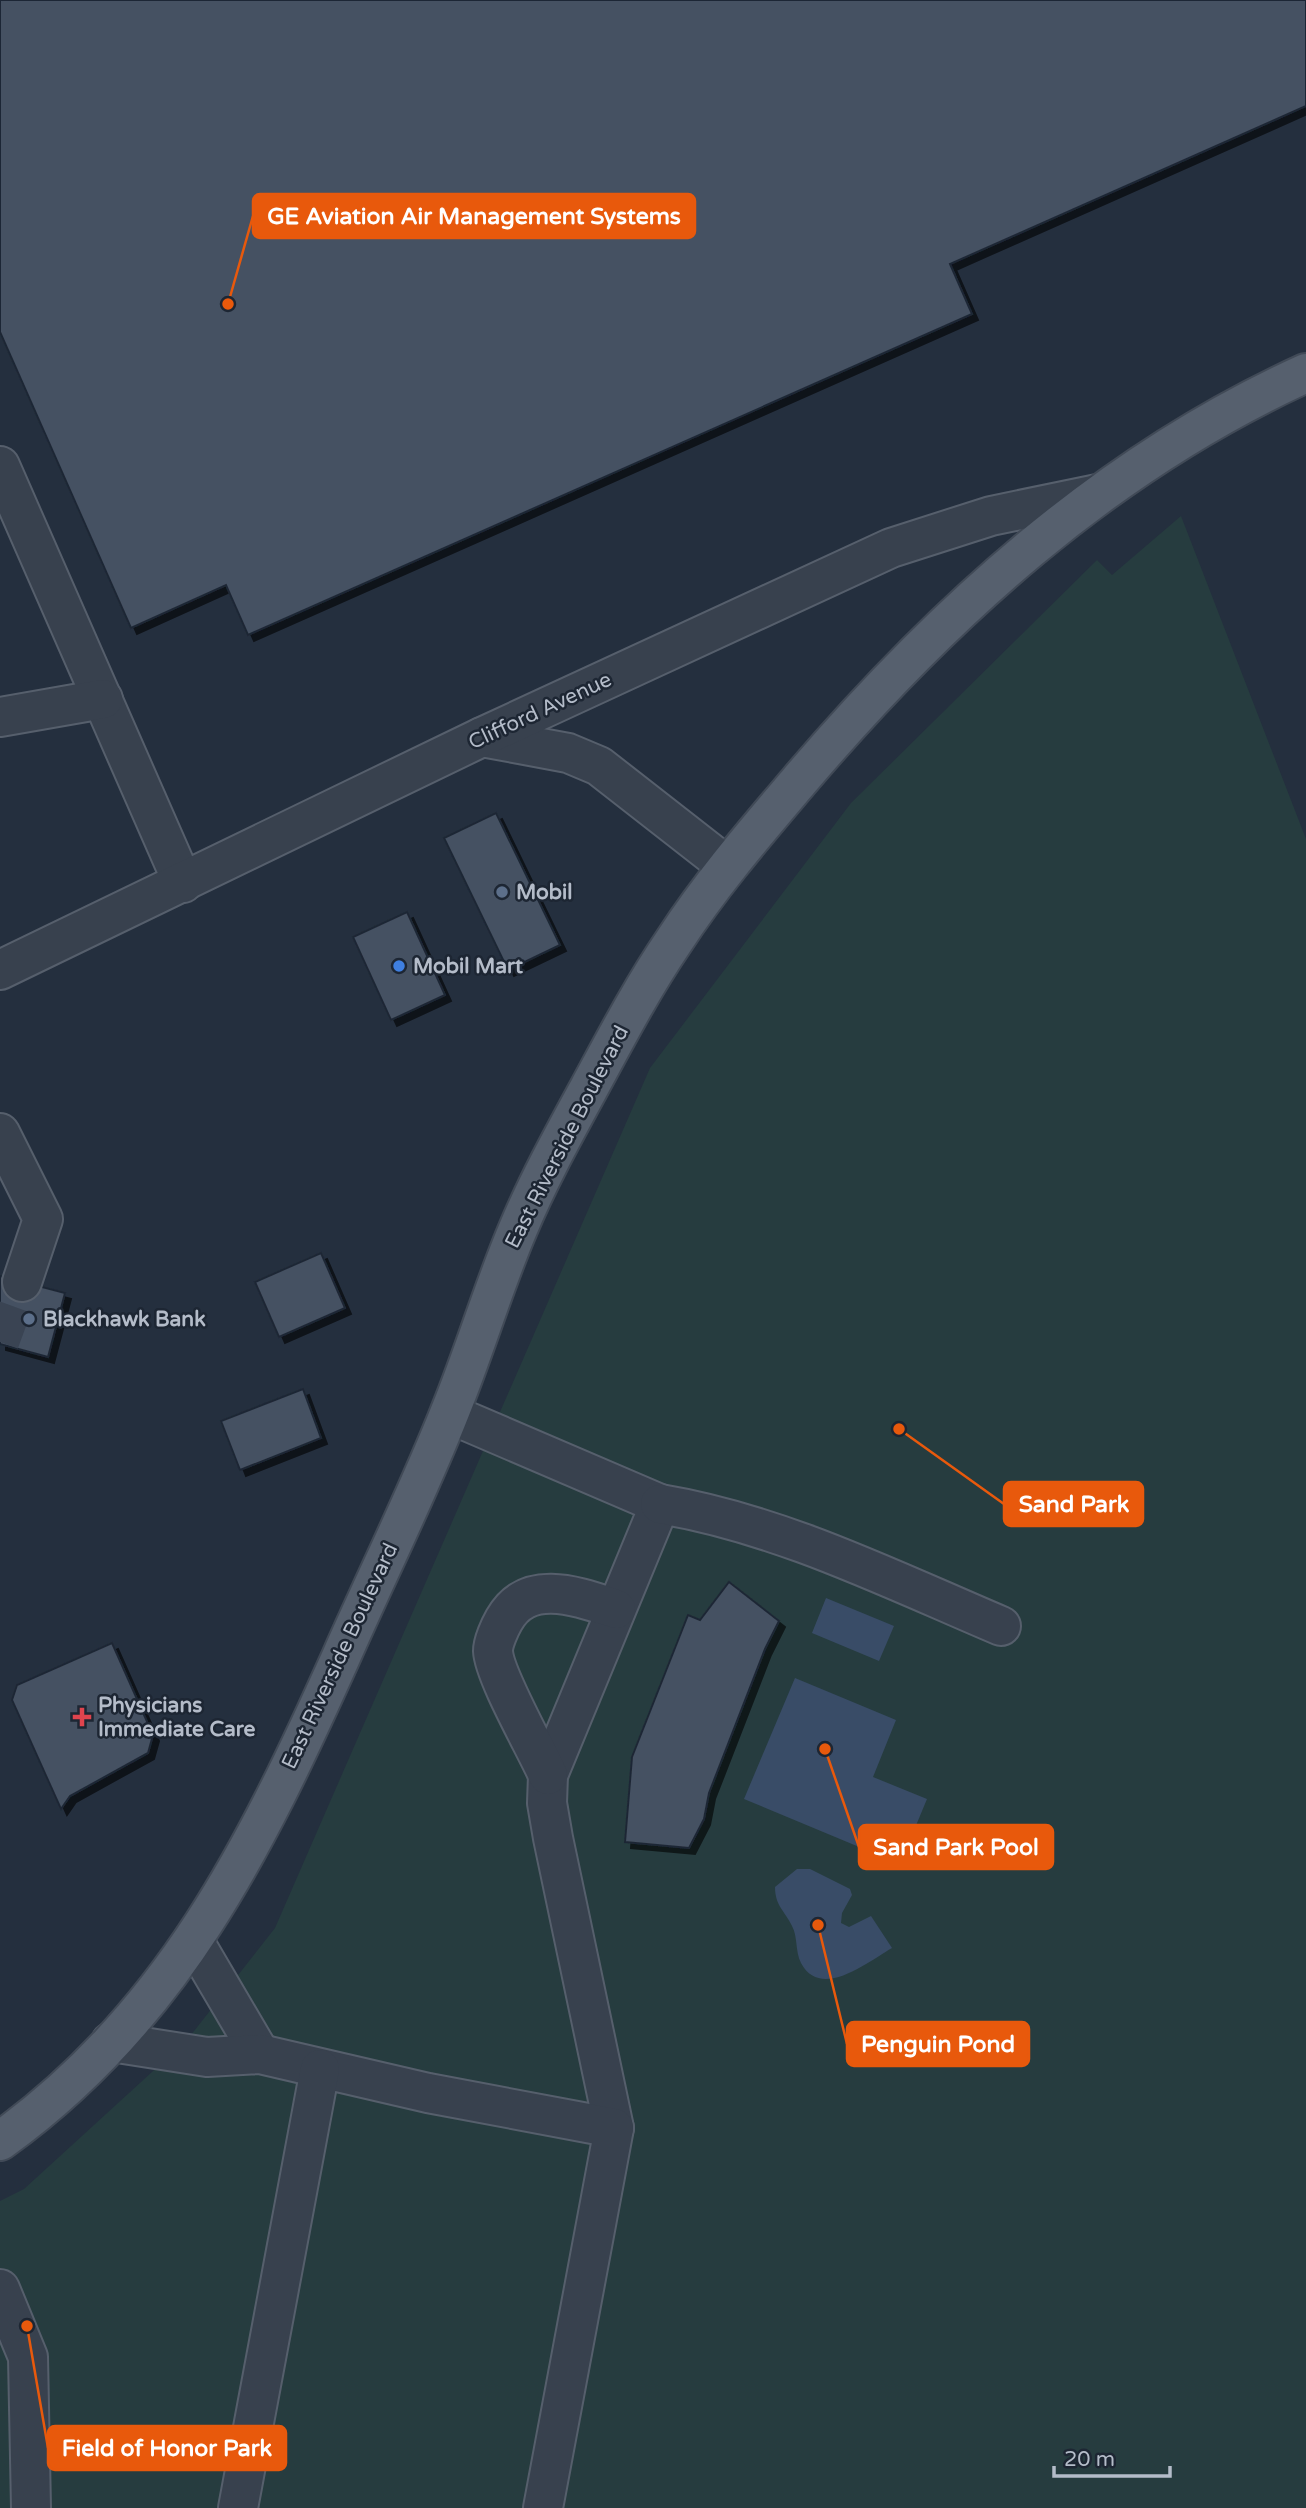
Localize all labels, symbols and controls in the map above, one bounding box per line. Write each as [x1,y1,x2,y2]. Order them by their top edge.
callout: GE Aviation Air Management Systems [253,194,695,238]
text: GE Aviation Air Management Systems [267,203,681,231]
street label: Clifford Avenue [464,667,616,755]
place label: Mobil [516,880,572,905]
marker: Mobil [494,884,510,900]
place label: Mobil Mart [413,954,523,979]
marker: Mobil Mart [391,958,407,974]
street label: East Riverside Boulevard [500,1022,634,1252]
place label: Blackhawk Bank [43,1307,206,1332]
marker: Blackhawk Bank [21,1311,37,1327]
callout: Sand Park [1004,1482,1143,1526]
text: Sand Park [1019,1491,1130,1519]
street label: East Riverside Boulevard [277,1539,403,1773]
place label: Physicians Immediate Care [98,1693,256,1742]
marker: Physicians Immediate Care [72,1707,92,1727]
callout: Sand Park Pool [859,1825,1053,1869]
text: Sand Park Pool [873,1834,1039,1862]
callout: Penguin Pond [847,2022,1029,2066]
text: Penguin Pond [861,2031,1015,2059]
callout: Field of Honor Park [48,2426,286,2470]
scale bar [1054,2434,1170,2478]
text: Field of Honor Park [62,2435,273,2463]
text: 20 m [1064,2447,1115,2472]

